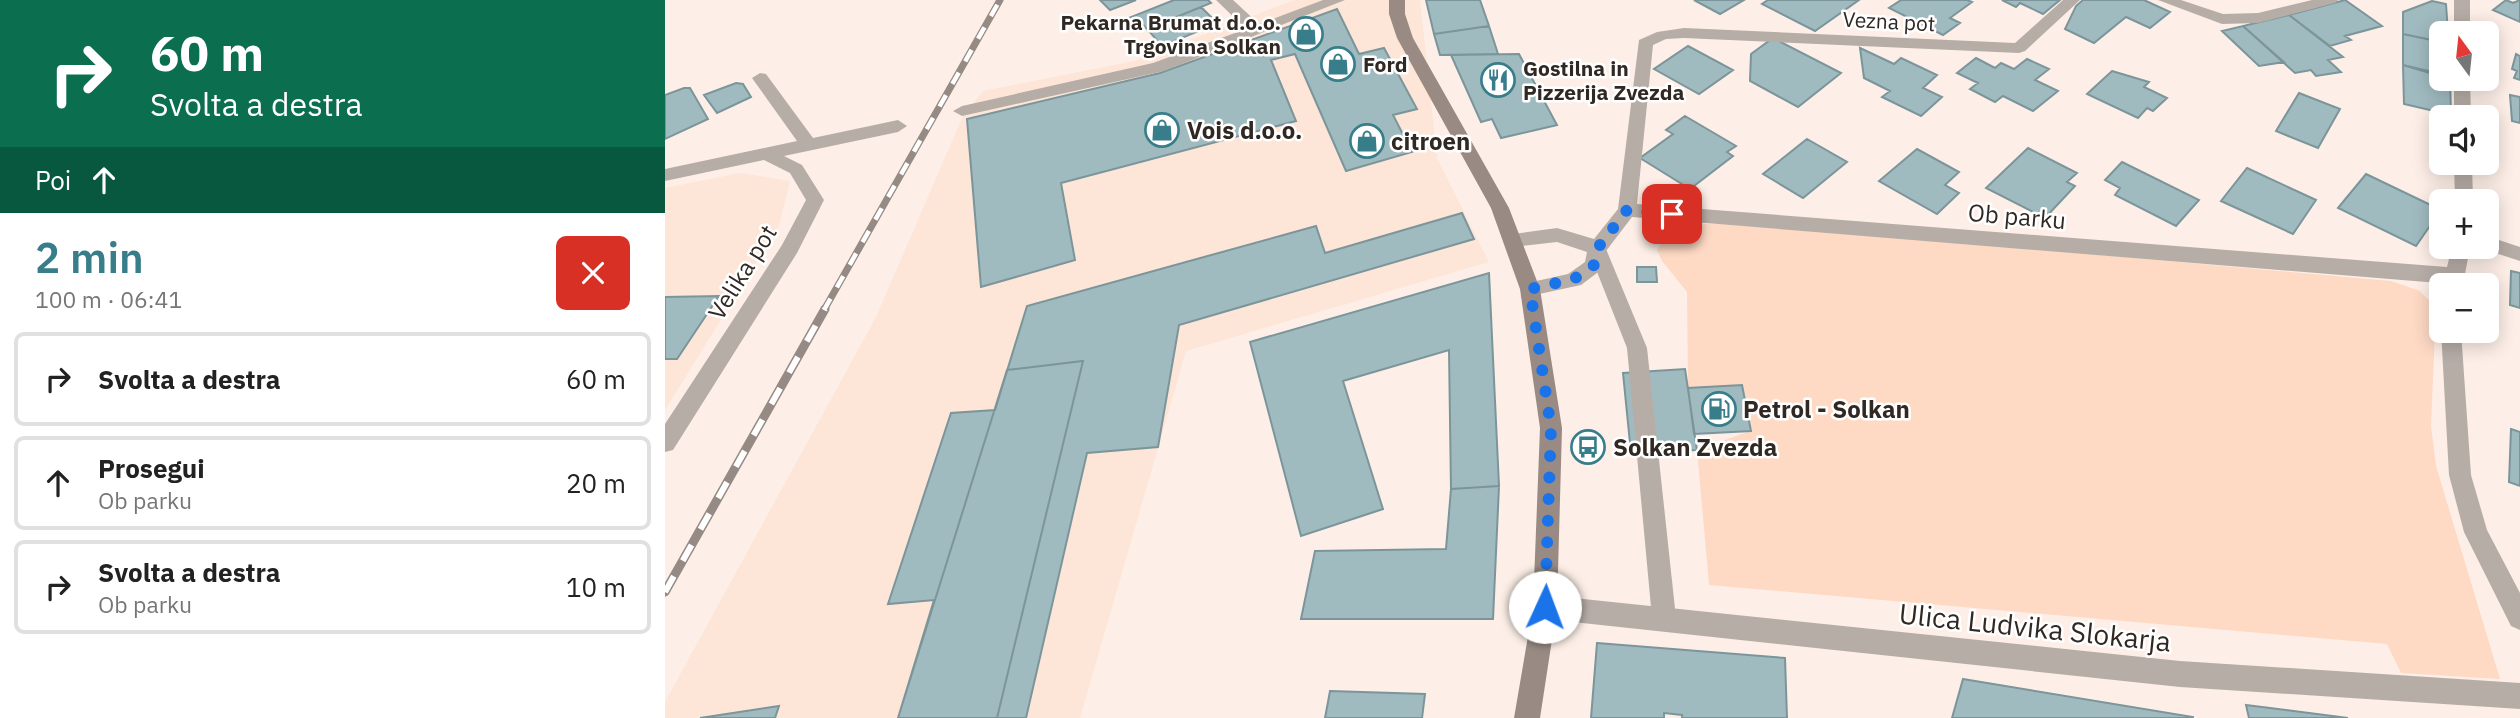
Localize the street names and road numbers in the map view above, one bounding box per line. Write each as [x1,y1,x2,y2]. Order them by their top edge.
street label: Vezna pot [1842,5,1936,37]
street label: Ob parku [1967,196,2067,236]
street label: Velika pot [700,218,784,326]
street label: Ulica Ludvika Slokarja [1897,594,2173,660]

